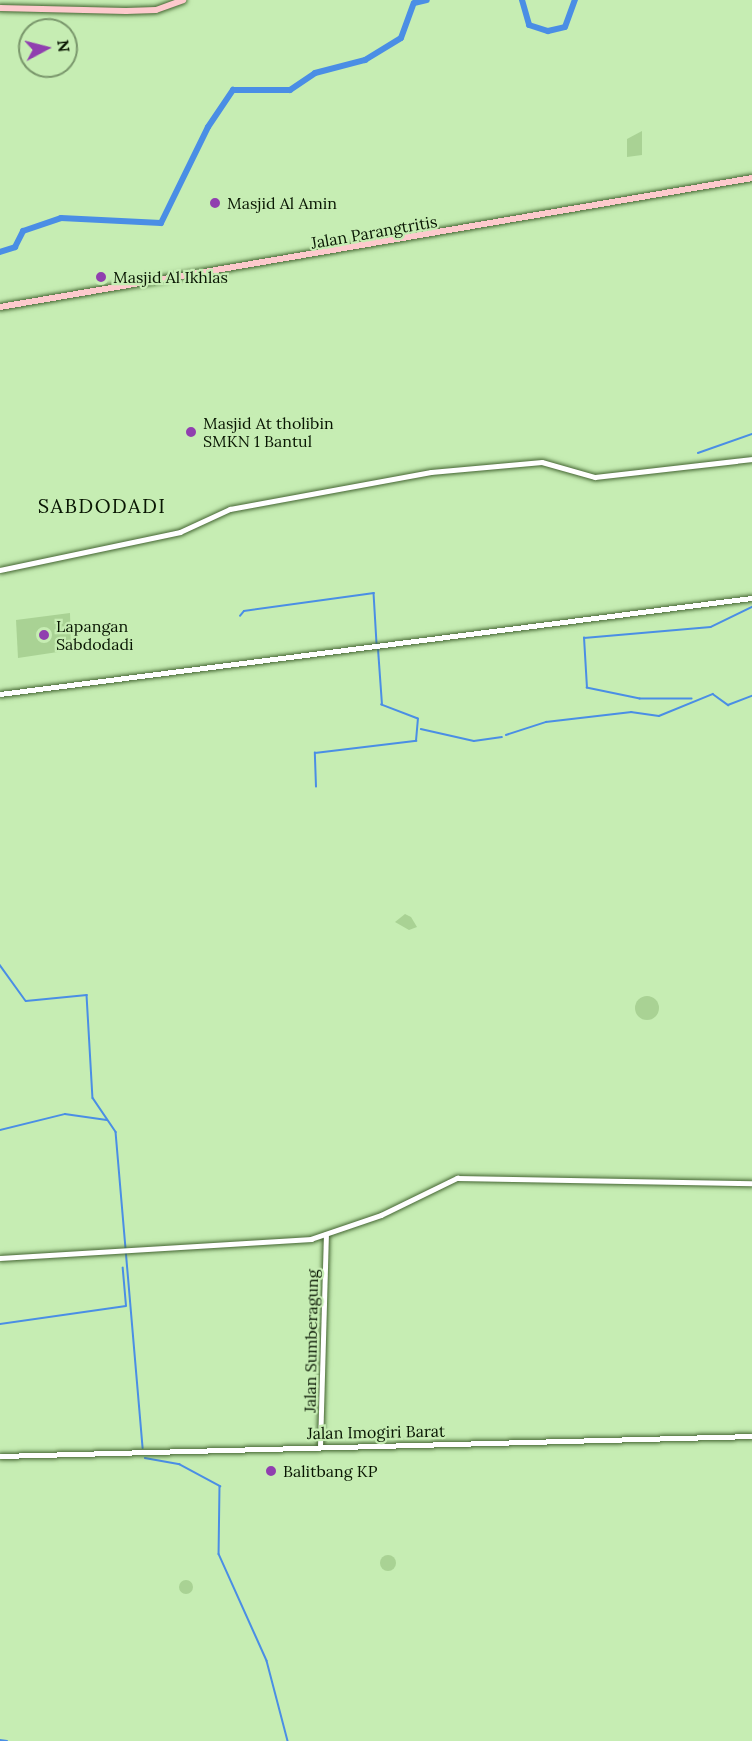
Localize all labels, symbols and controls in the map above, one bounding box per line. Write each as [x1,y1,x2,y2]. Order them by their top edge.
north arrow [18,18,78,78]
text: N [53,39,75,53]
place label: Masjid Al Amin [227,193,337,213]
marker: Masjid Al Amin [208,196,222,210]
street label: Jalan Parangtritis [309,211,439,253]
place label: Masjid Al Ikhlas [113,267,228,287]
marker: Masjid Al Ikhlas [94,270,108,284]
place label: Masjid At tholibin SMKN 1 Bantul [203,413,334,451]
marker: Masjid At tholibin SMKN 1 Bantul [184,425,198,439]
district label: SABDODADI [38,493,166,517]
place label: Lapangan Sabdodadi [56,616,133,654]
marker: Lapangan Sabdodadi [37,628,51,642]
street label: Jalan Sumberagung [300,1269,322,1413]
street label: Jalan Imogiri Barat [307,1421,445,1443]
place label: Balitbang KP [283,1461,377,1481]
marker: Balitbang KP [264,1464,278,1478]

